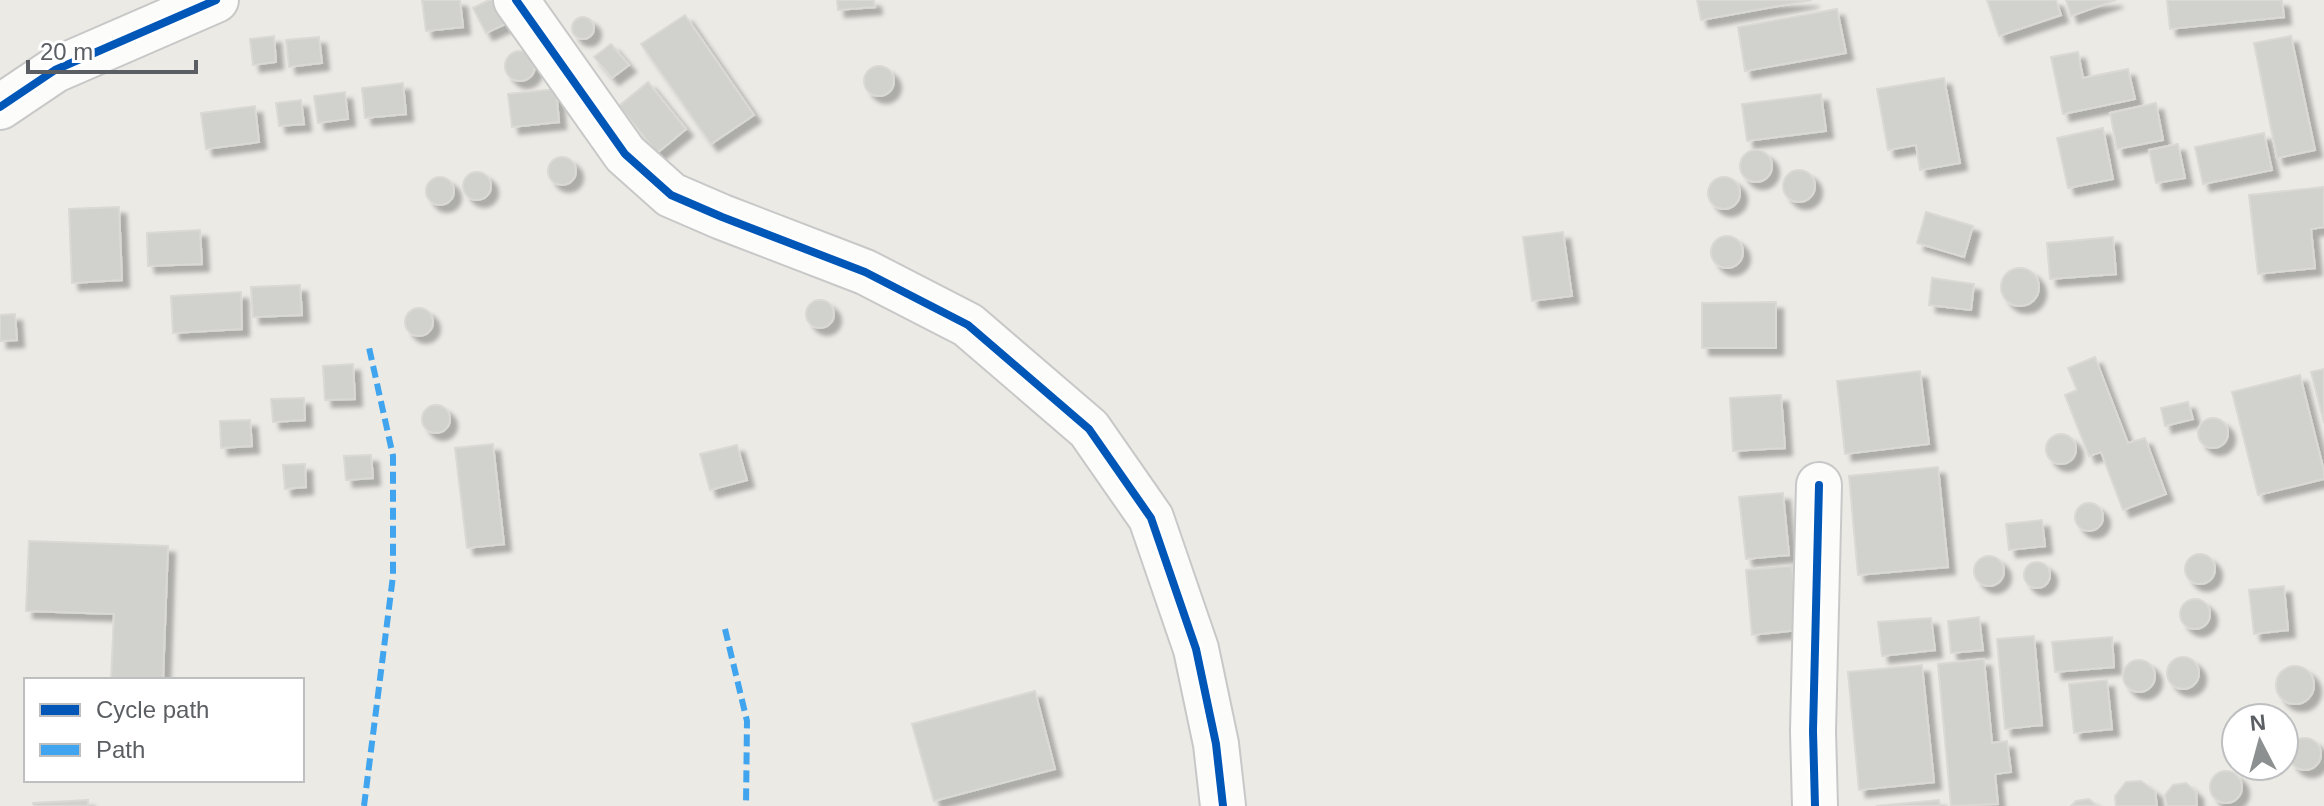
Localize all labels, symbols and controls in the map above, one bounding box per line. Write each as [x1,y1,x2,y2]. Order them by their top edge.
scale bar [28,24,196,74]
text: 20 m [40,38,93,65]
legend [24,678,304,782]
text: Cycle path [96,696,209,723]
north arrow [2220,702,2300,782]
text: N [2249,709,2267,736]
text: Path [96,736,145,763]

